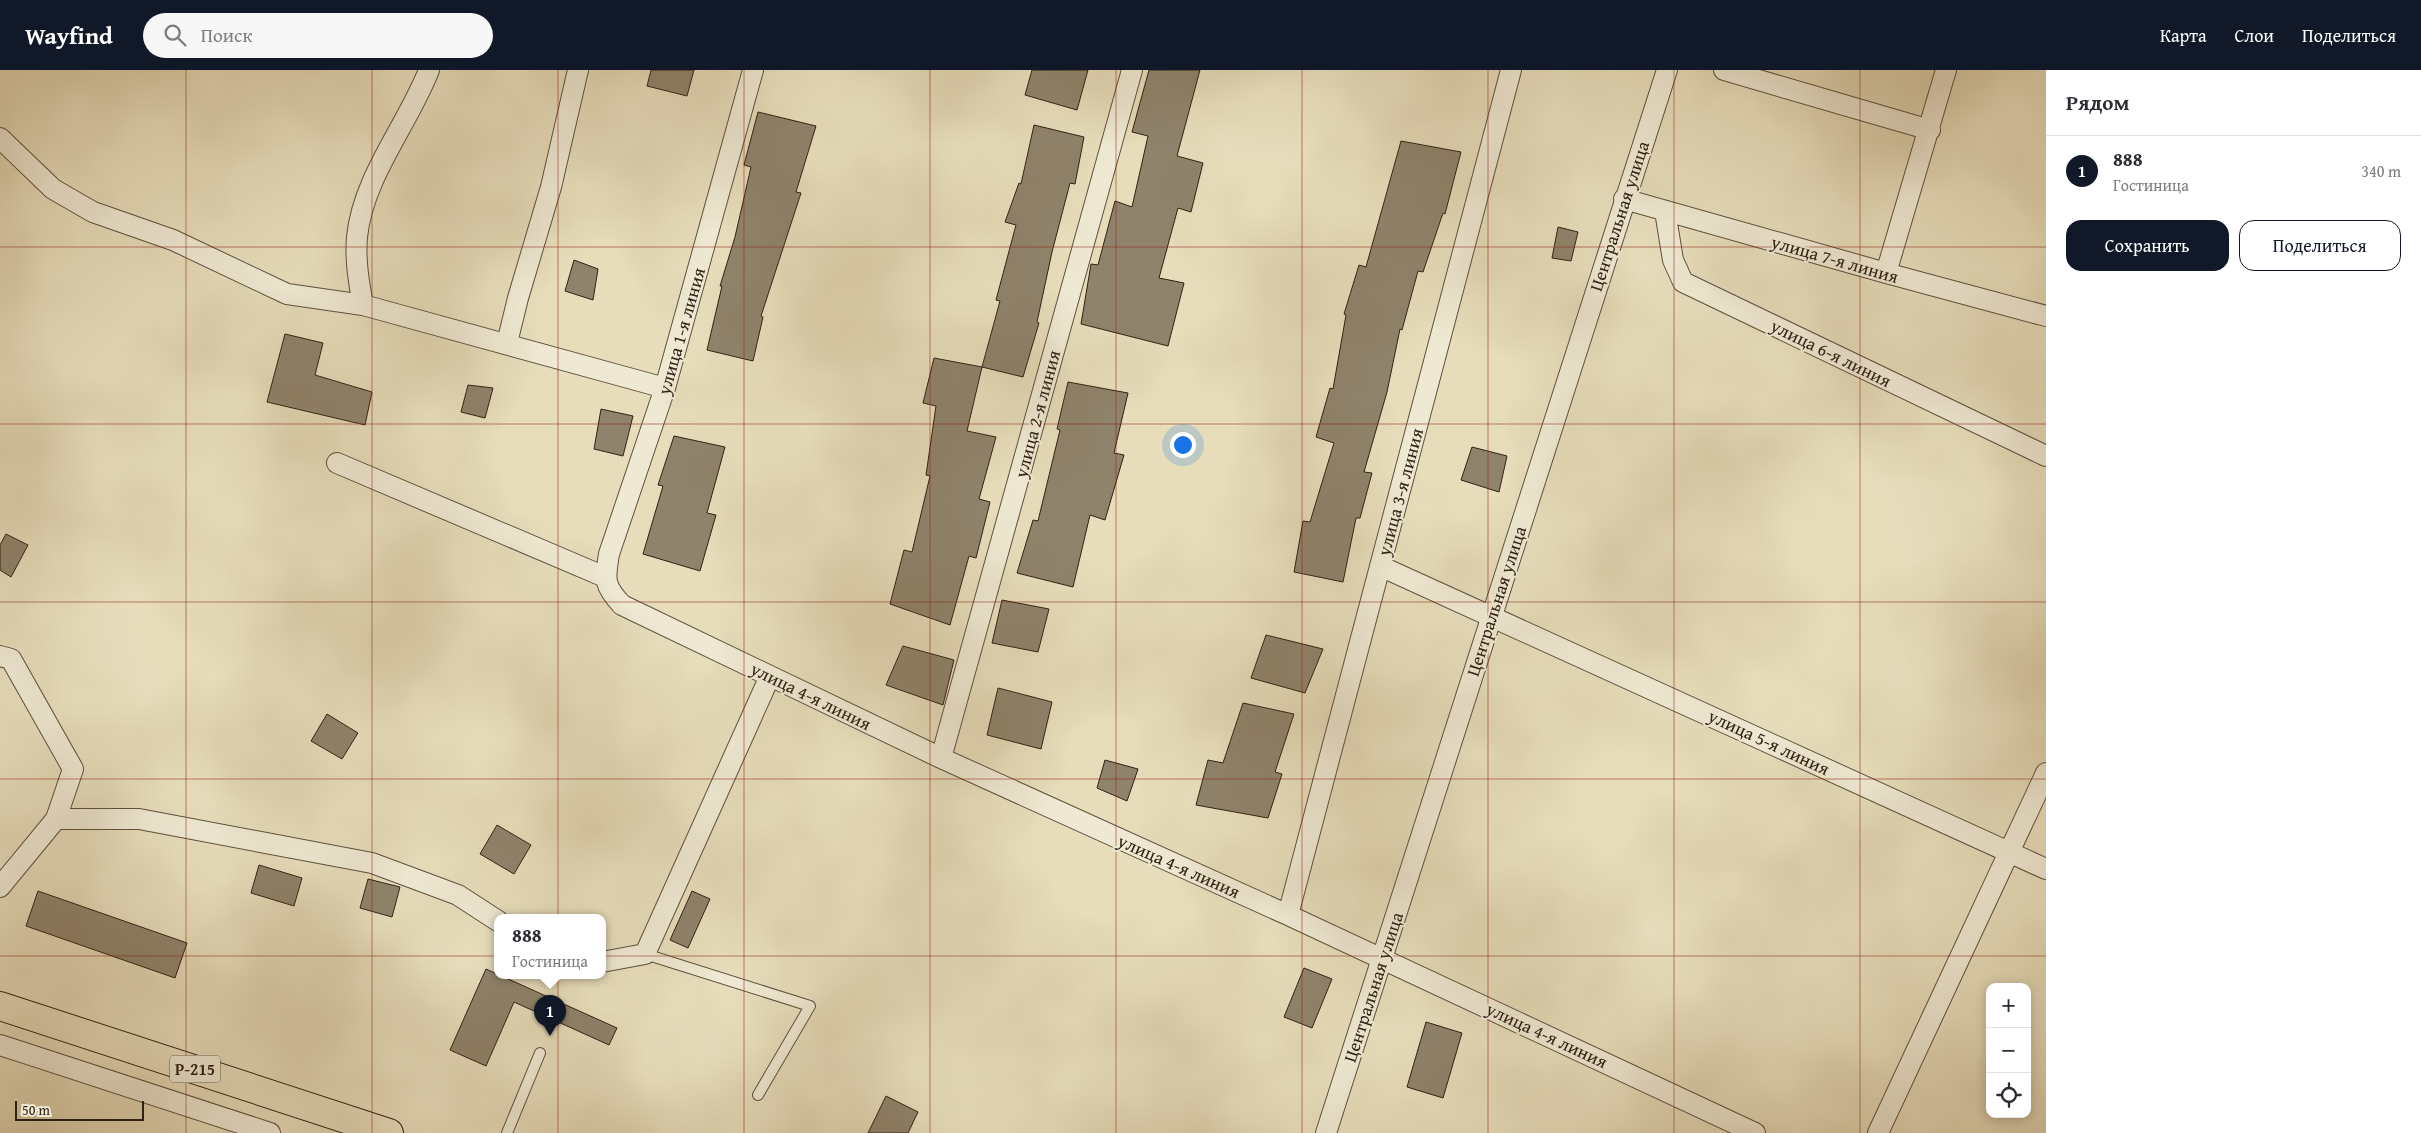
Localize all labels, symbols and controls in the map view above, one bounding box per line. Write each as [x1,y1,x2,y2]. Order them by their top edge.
search box [143,13,493,58]
text: Wayfind [25,18,113,53]
icon: search [161,21,189,49]
text: Поиск [201,21,252,49]
text: Карта [2160,22,2207,49]
text: Слои [2235,22,2274,49]
text: Поделиться [2302,22,2396,49]
text: Рядом [2066,87,2129,118]
street label: Центральная улица [1582,137,1656,295]
text: 888 [2113,145,2143,173]
text: 1 [2078,159,2086,183]
text: 340 m [2361,159,2401,183]
text: Гостиница [2113,173,2189,197]
button: Сохранить [2066,220,2229,271]
button: Поделиться [2239,220,2401,271]
street label: улица 7-я линия [1767,228,1902,290]
street label: улица 1-я линия [650,264,712,399]
street label: улица 6-я линия [1765,312,1896,394]
street label: улица 2-я линия [1007,347,1067,482]
street label: улица 3-я линия [1370,425,1430,560]
your location [1170,432,1196,458]
street label: Центральная улица [1459,522,1533,680]
street label: улица 4-я линия [745,655,876,737]
street label: улица 5-я линия [1703,702,1834,782]
street label: улица 4-я линия [1113,827,1244,905]
street label: Центральная улица [1336,908,1410,1066]
popup [494,914,606,979]
text: 888 [512,921,542,949]
text: Гостиница [512,949,588,973]
map controls [1986,983,2031,1118]
button: + [1986,983,2031,1028]
pin: 1 [534,995,566,1036]
street label: улица 4-я линия [1481,995,1612,1075]
button: − [1986,1028,2031,1073]
road number: Р-215 [170,1056,220,1082]
button: locate [1986,1073,2031,1118]
scale bar [15,1098,144,1121]
text: 50 m [22,1100,50,1120]

